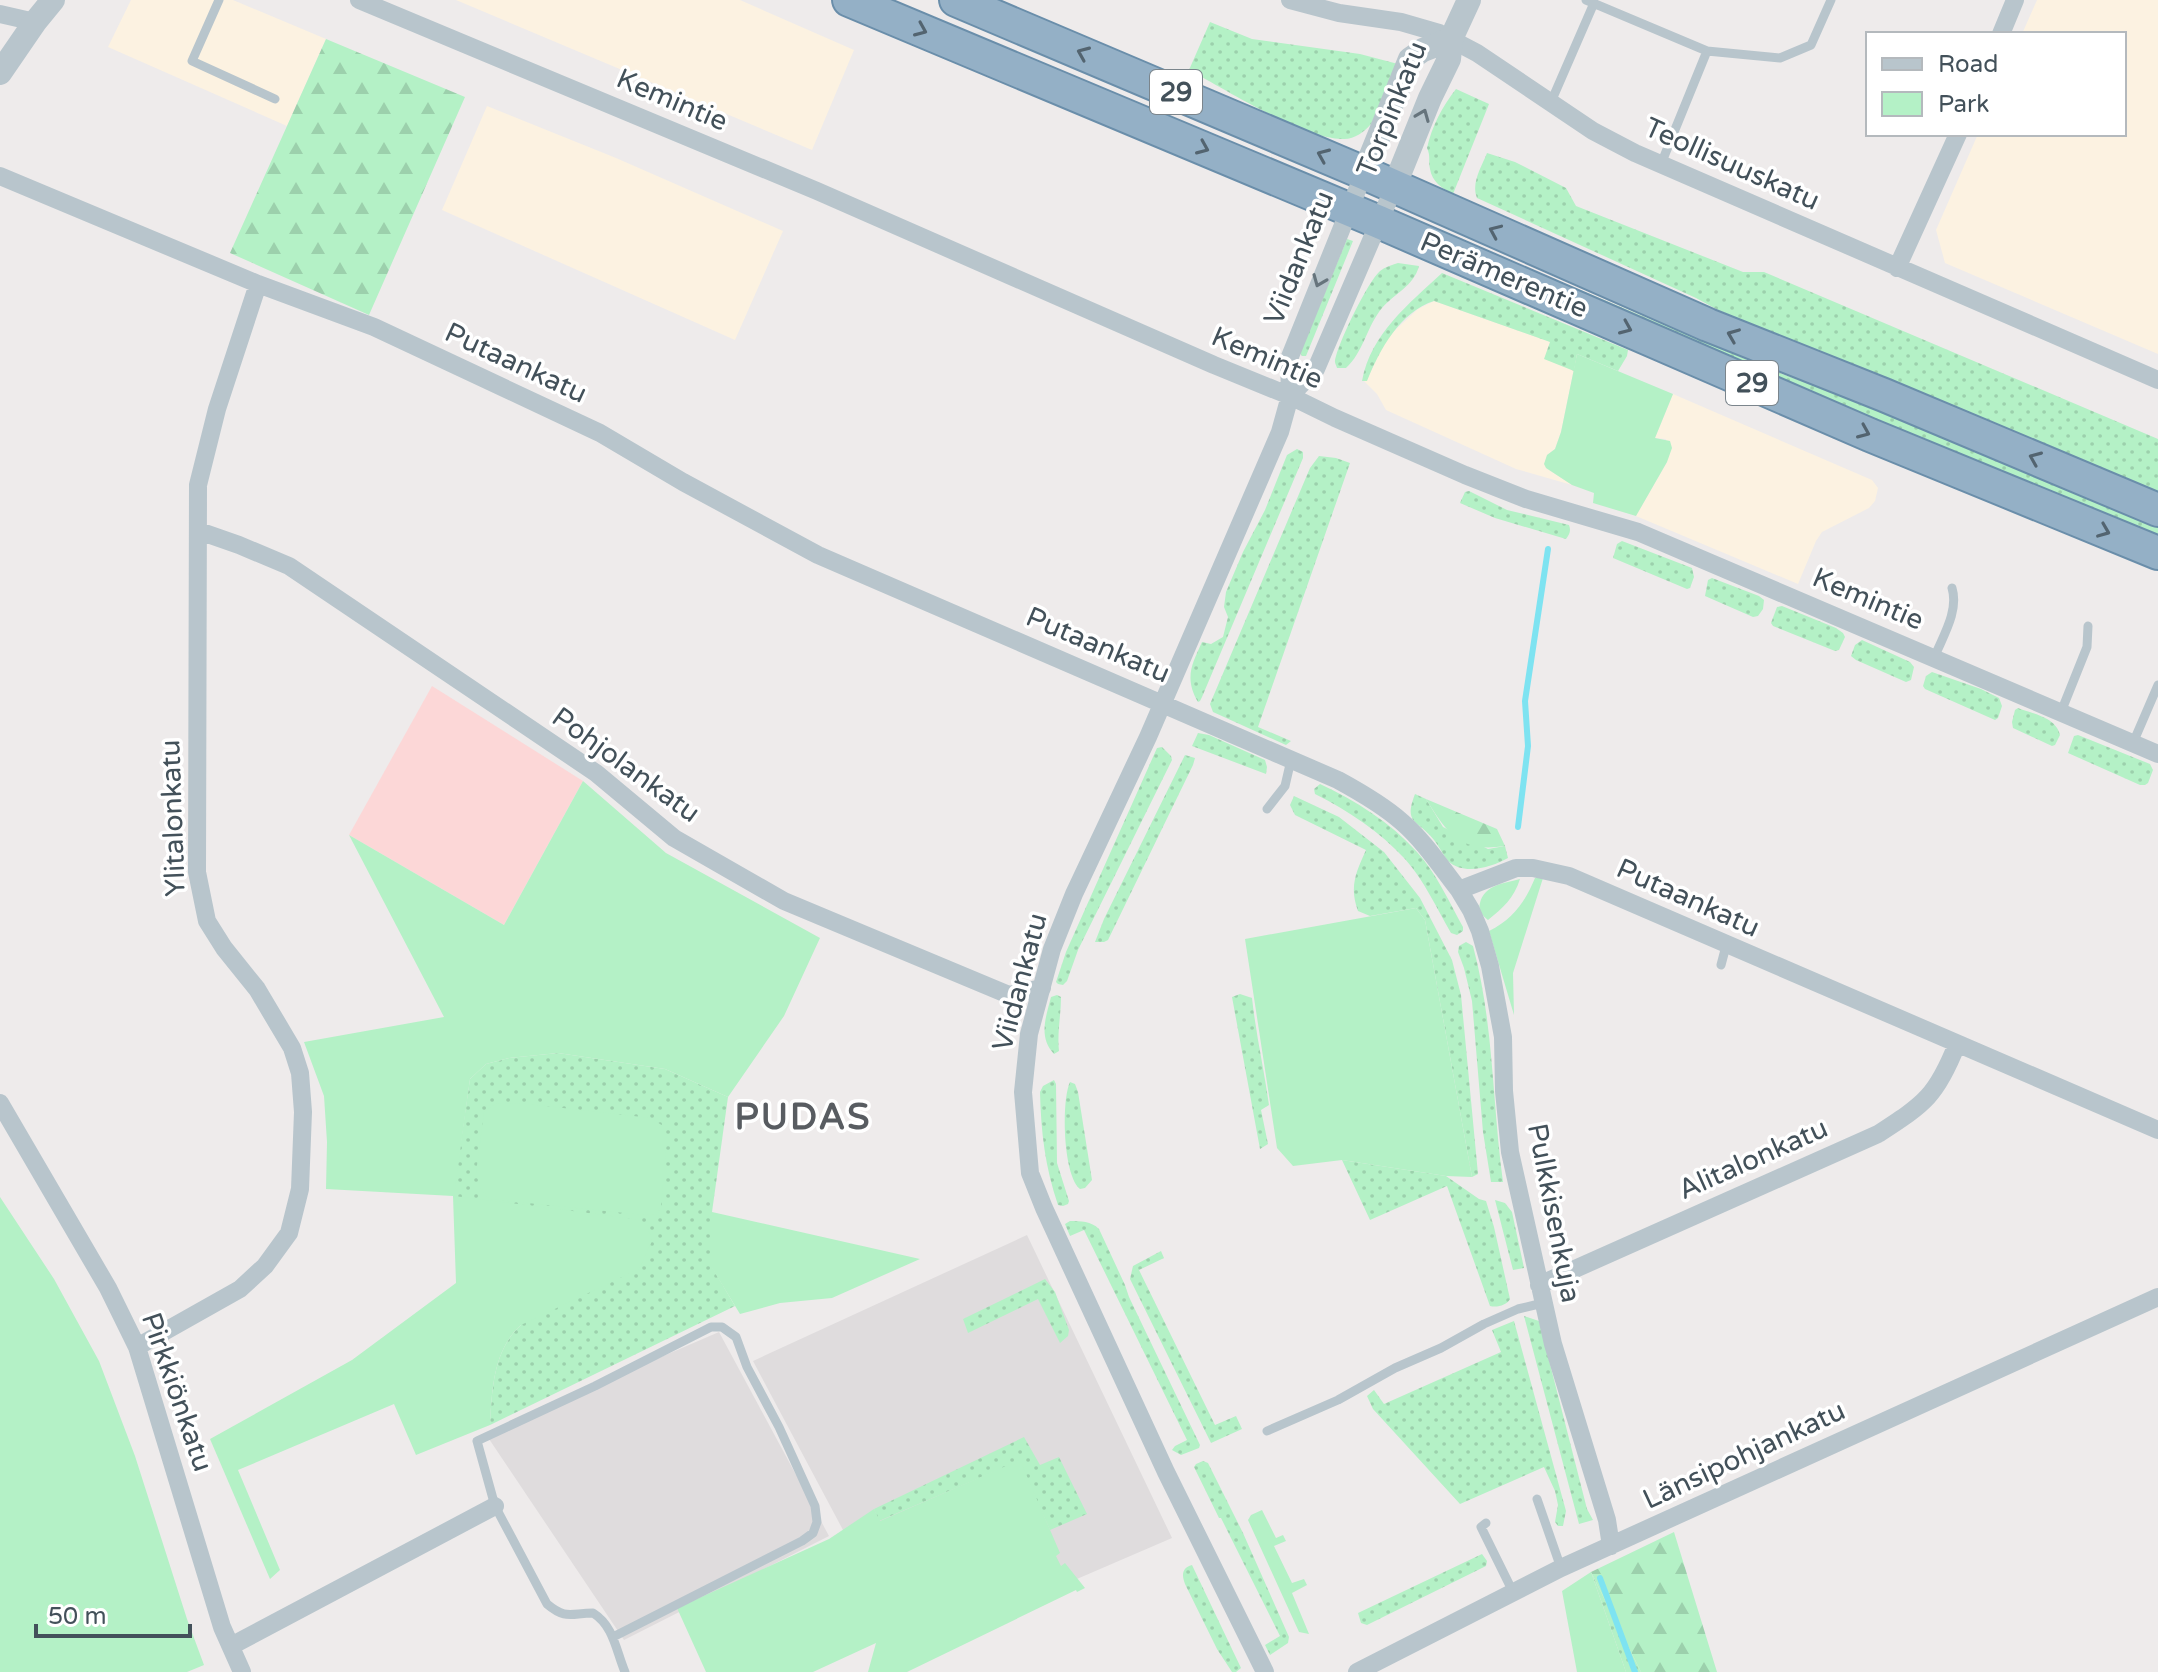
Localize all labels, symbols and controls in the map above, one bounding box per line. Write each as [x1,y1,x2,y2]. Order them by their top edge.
one-way arrow [913,20,927,37]
legend [1866,32,2126,136]
street label: Torpinkatu [1349,36,1435,182]
one-way arrow [1077,47,1092,63]
text: Road [1938,50,1998,79]
street label: Kemintie [611,61,733,139]
road number: 29 [1150,70,1202,114]
text: Park [1938,90,1989,119]
one-way arrow [1413,109,1430,123]
street label: Teollisuuskatu [1639,110,1825,218]
one-way arrow [1195,139,1209,155]
one-way arrow [1316,149,1331,165]
street label: Viidankatu [1257,186,1341,330]
street label: Perämerentie [1415,224,1593,326]
one-way arrow [1489,225,1503,241]
one-way arrow [1313,273,1329,287]
street label: Putaankatu [439,315,593,411]
one-way arrow [1618,318,1632,334]
street label: Kemintie [1206,319,1328,397]
one-way arrow [1727,328,1741,345]
road number: 29 [1726,361,1778,405]
one-way arrow [1856,422,1870,438]
one-way arrow [2028,452,2043,468]
one-way arrow [2097,521,2111,538]
street label: Kemintie [1807,560,1929,638]
street label: Putaankatu [1021,599,1175,691]
street label: Pohjolankatu [545,700,707,830]
street label: Ylitalonkatu [153,739,193,897]
street label: Putaankatu [1611,851,1765,945]
street label: Viidankatu [985,909,1055,1055]
district label: PUDAS [734,1096,872,1139]
street label: Alitalonkatu [1673,1111,1833,1207]
street label: Pulkkisenkuja [1520,1121,1588,1305]
street label: Pirkkiönkatu [134,1308,220,1476]
street label: Länsipohjankatu [1638,1393,1850,1517]
scale bar [36,1588,190,1638]
text: 50 m [48,1602,106,1631]

